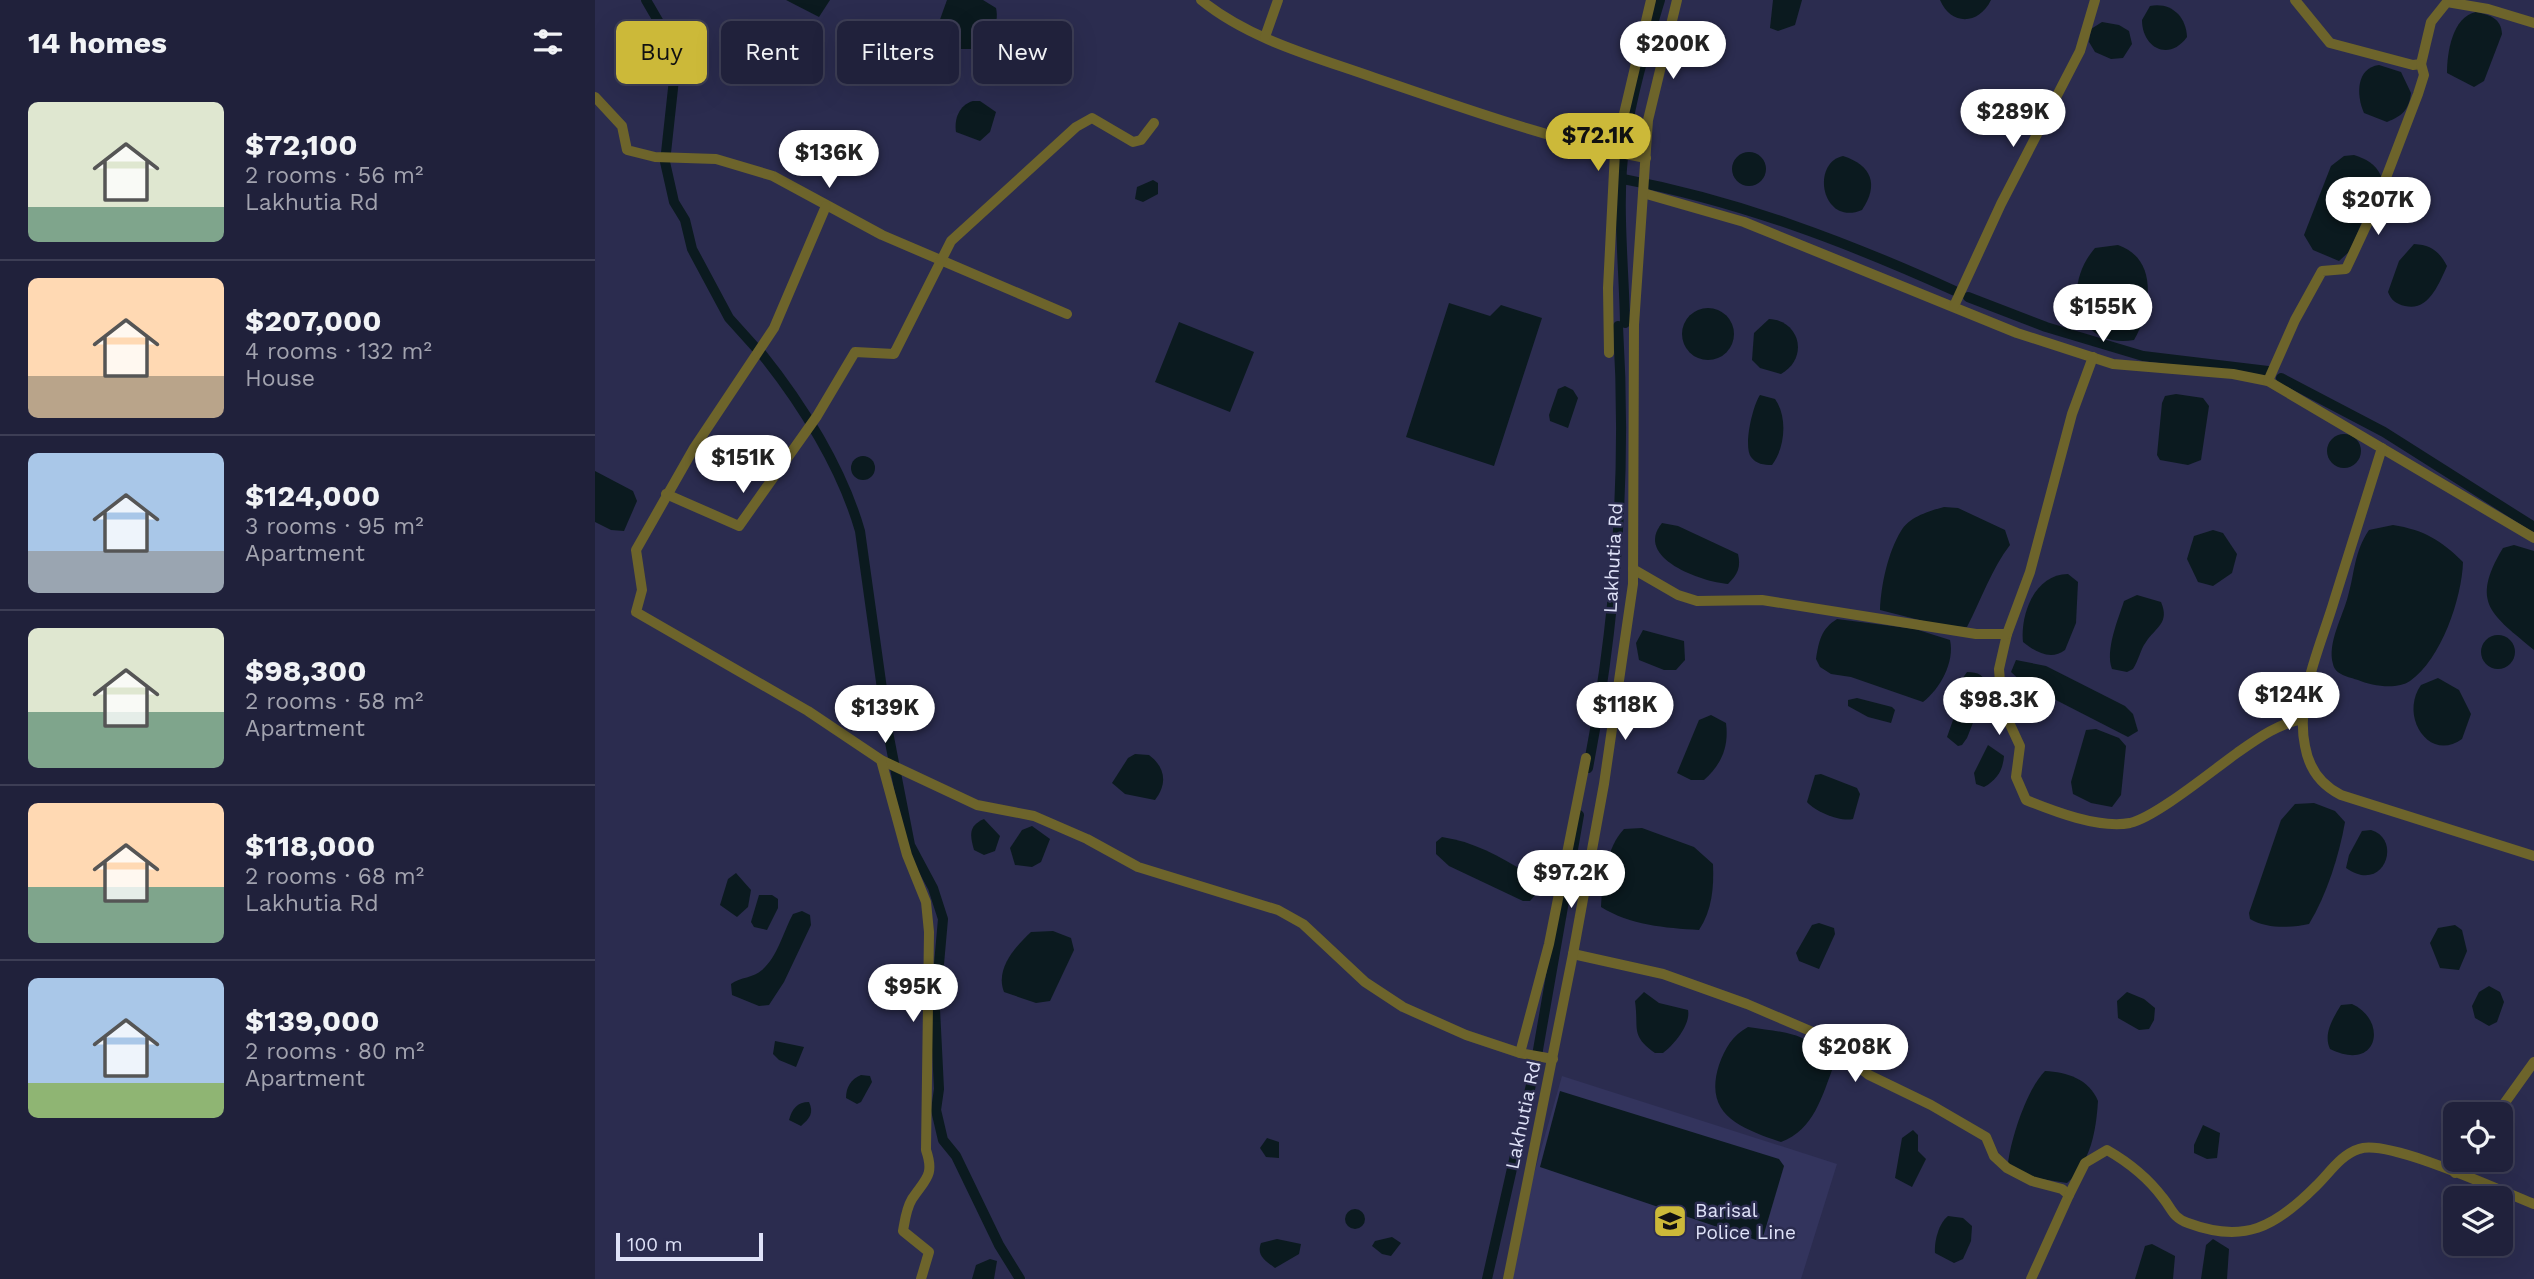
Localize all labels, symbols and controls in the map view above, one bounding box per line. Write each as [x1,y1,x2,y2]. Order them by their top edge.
chip: Buy [616,21,707,84]
chip: Rent [721,21,823,84]
chip: Filters [837,21,959,84]
chip: New [973,21,1072,84]
pin: $200K [1624,22,1722,81]
icon: filters [529,23,567,61]
text: 14 homes [28,25,167,60]
text: $200K [1636,30,1710,57]
pin: $289K [1964,90,2062,149]
text: $289K [1977,98,2049,125]
pin: $72.1K [1541,114,1655,173]
text: $72.1K [1562,122,1634,149]
text: $72,100 [245,127,358,162]
icon: home [84,130,168,214]
pin: $136K [780,130,878,190]
text: $136K [795,139,863,166]
text: 2 rooms · 56 m² [245,162,423,189]
pin: $207K [2329,177,2427,237]
text: $207K [2342,186,2414,213]
text: Lakhutia Rd [245,189,379,216]
pin: $155K [2054,284,2152,344]
text: $155K [2069,293,2137,320]
text: $207,000 [245,303,382,338]
icon: home [84,306,168,390]
text: 4 rooms · 132 m² [245,338,432,365]
text: House [245,365,315,392]
pin: $151K [694,435,792,495]
text: $151K [711,444,775,471]
text: $124,000 [245,478,380,513]
icon: home [84,481,168,565]
street label: Lakhutia Rd [1599,502,1627,614]
text: 3 rooms · 95 m² [245,513,424,540]
text: Apartment [245,540,365,567]
text: $98,300 [245,653,367,688]
icon: home [84,656,168,740]
pin: $124K [2240,672,2338,732]
pin: $98.3K [1942,678,2056,737]
text: $124K [2255,681,2323,708]
pin: $118K [1576,682,1674,742]
pin: $139K [836,686,934,745]
text: $98.3K [1959,686,2039,713]
text: 2 rooms · 58 m² [245,688,424,715]
text: $118K [1593,691,1657,718]
text: $139K [851,694,919,721]
text: Apartment [245,715,365,742]
text: $118,000 [245,828,375,863]
icon: home [84,831,168,915]
pin: $97.2K [1514,850,1628,910]
text: $97.2K [1533,859,1609,886]
text: 2 rooms · 68 m² [245,863,424,890]
text: Lakhutia Rd [245,890,379,917]
pin: $95K [872,964,954,1024]
text: $95K [884,973,942,1000]
text: $139,000 [245,1003,380,1038]
icon: home [84,1006,168,1090]
pin: $208K [1806,1024,1904,1084]
text: $208K [1818,1033,1892,1060]
text: 2 rooms · 80 m² [245,1038,424,1065]
street label: Lakhutia Rd [1500,1059,1546,1171]
text: Apartment [245,1065,365,1092]
map controls [2443,1102,2513,1256]
button: locate [2443,1102,2513,1172]
button: layers [2443,1186,2513,1256]
place label: Barisal Police Line [1695,1199,1796,1244]
school or university icon: Barisal Police Line [1651,1202,1689,1240]
scale bar [616,1230,763,1262]
text: 100 m [627,1233,683,1256]

